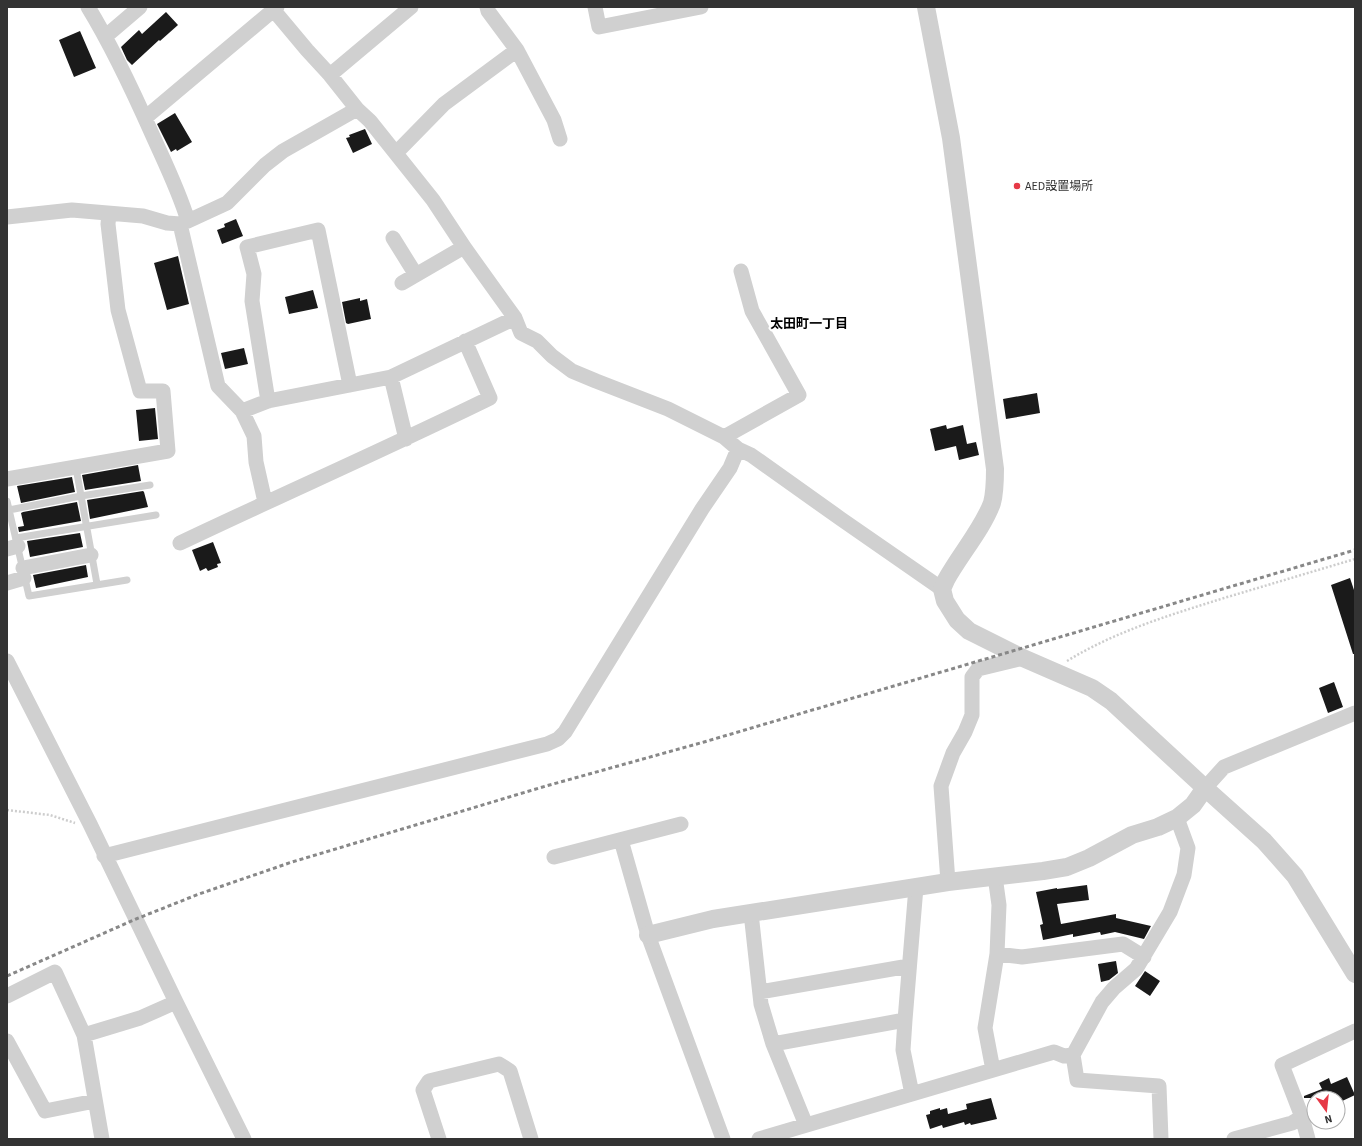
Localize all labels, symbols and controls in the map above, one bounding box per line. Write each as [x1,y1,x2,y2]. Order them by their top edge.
place label: AED設置場所 [1025,178,1093,195]
marker: AED設置場所 [1012,181,1022,191]
district label: 太田町一丁目 [770,315,848,333]
north arrow [1306,1090,1346,1130]
text: N [1323,1111,1334,1127]

